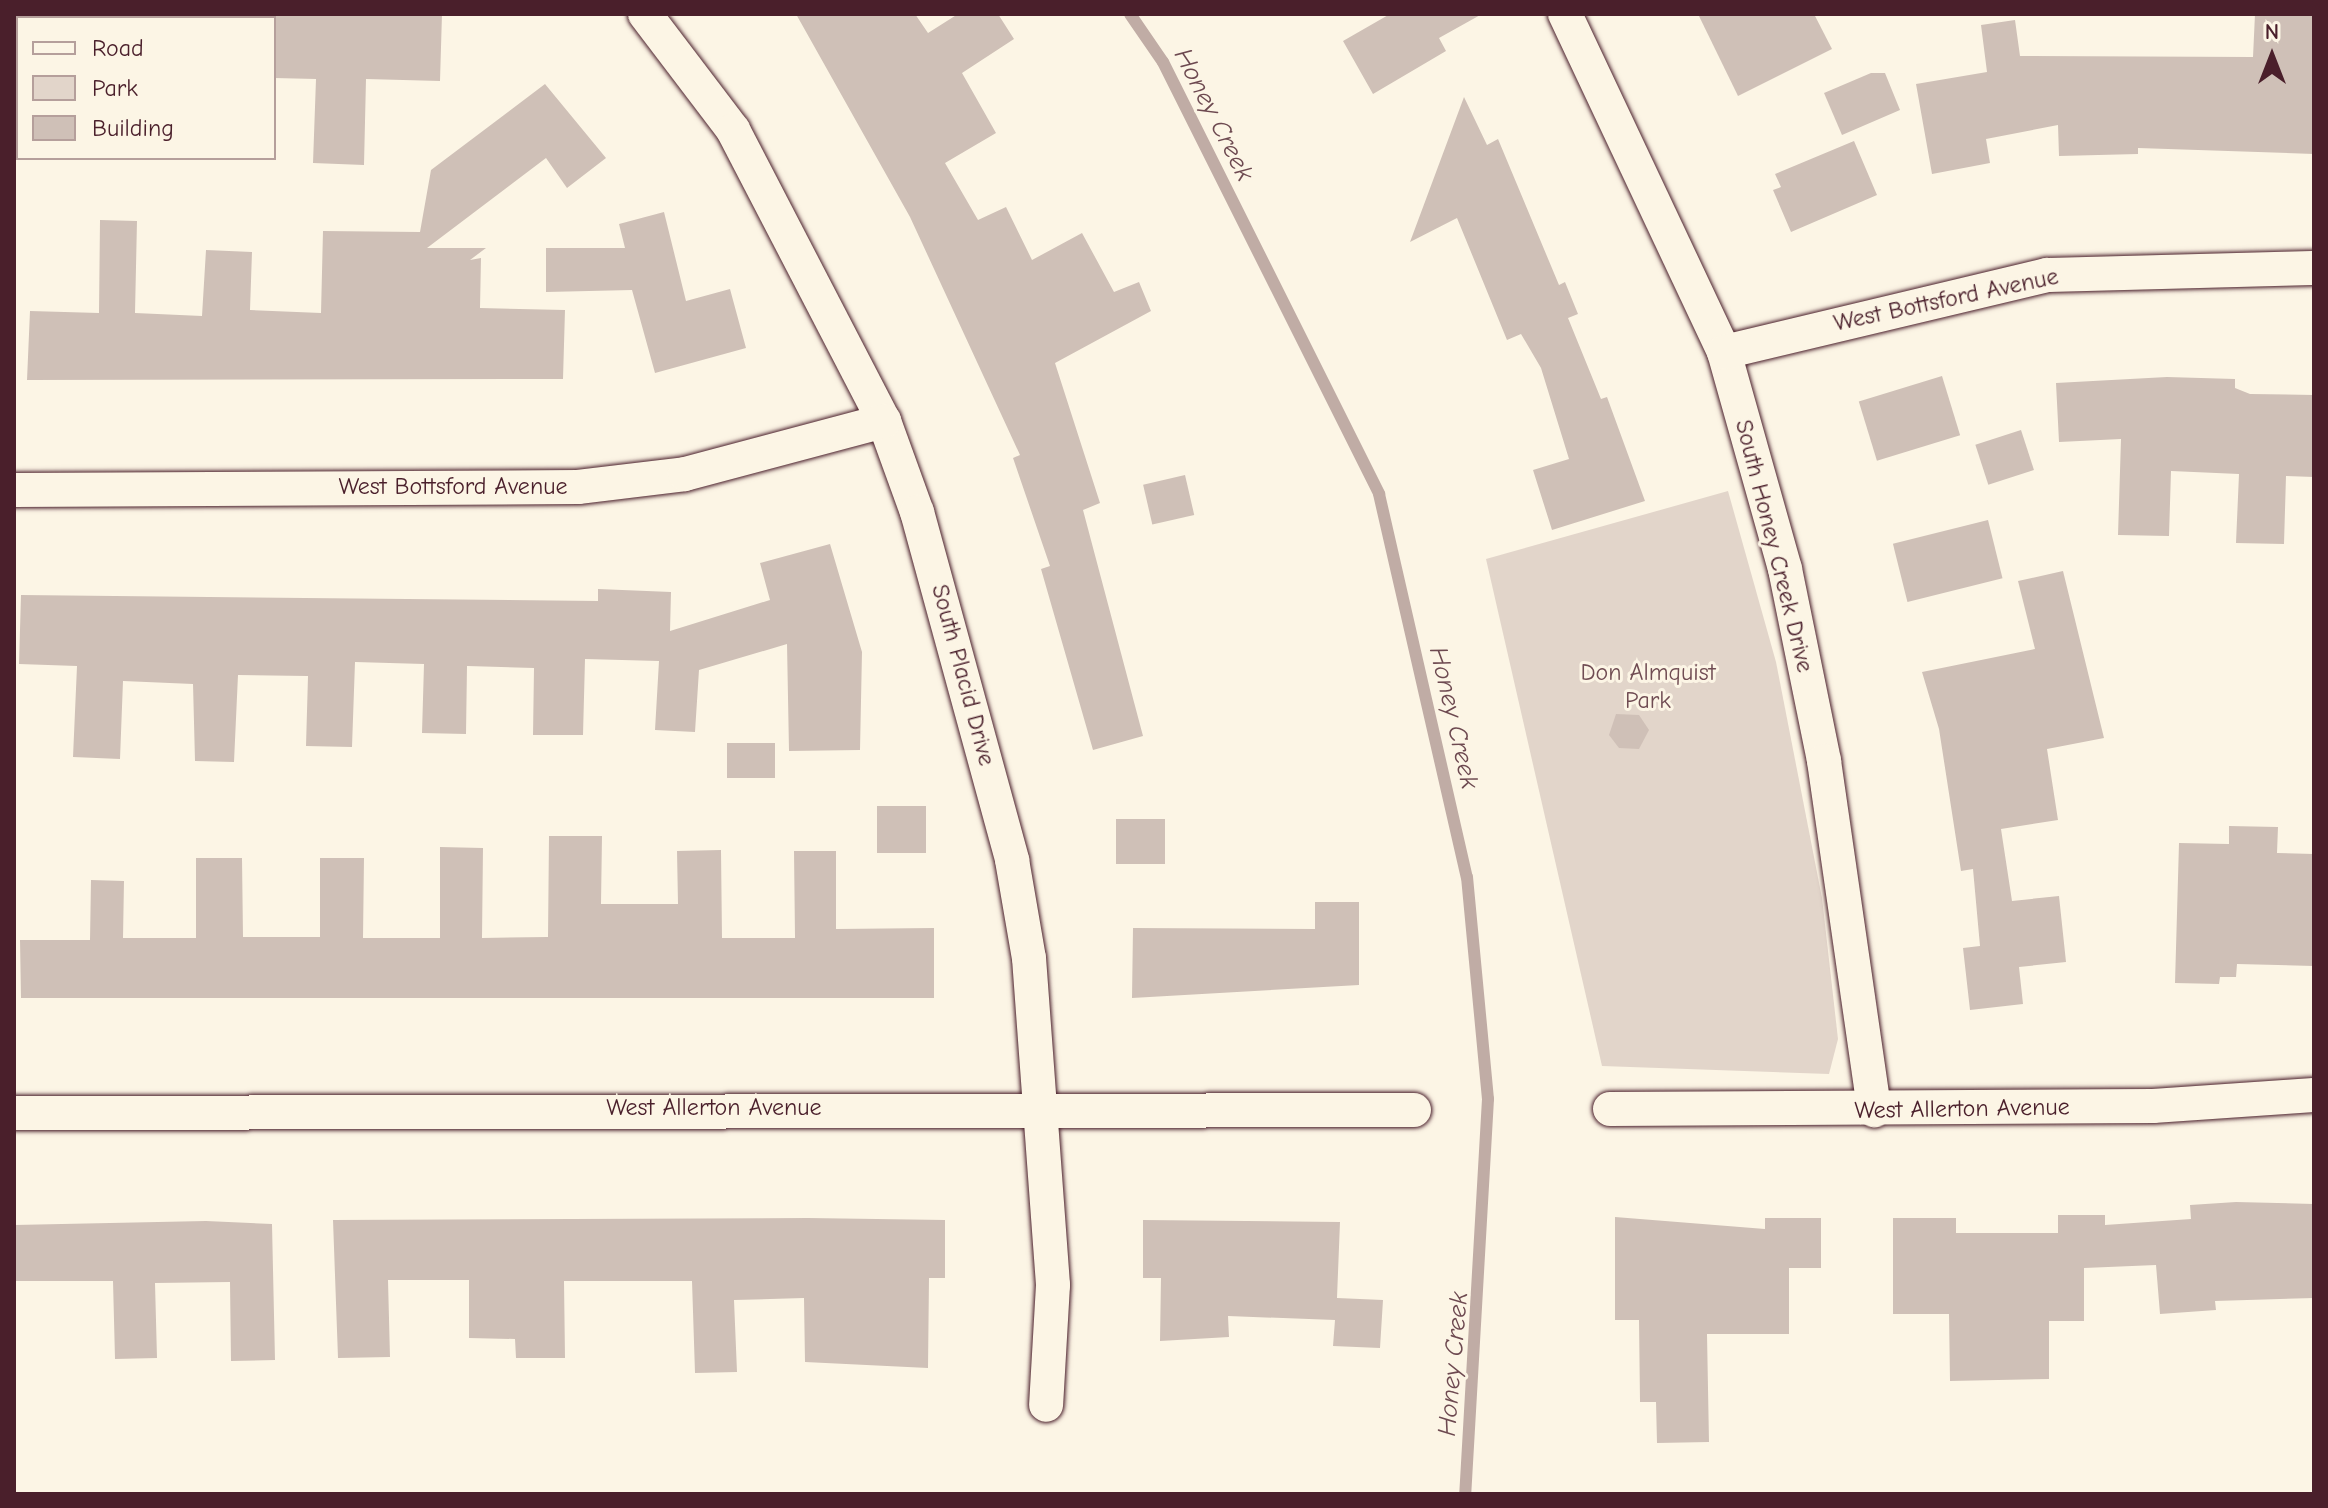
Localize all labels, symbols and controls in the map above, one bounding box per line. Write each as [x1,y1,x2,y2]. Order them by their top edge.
legend [16,16,276,160]
north arrow [2232,16,2312,96]
text: N [2265,19,2279,45]
text: Road [92,34,144,62]
water label: Honey Creek [1166,43,1260,187]
text: Park [92,74,138,102]
text: Building [92,114,174,142]
street label: West Bottsford Avenue [1831,262,2061,338]
street label: South Honey Creek Drive [1729,417,1819,675]
street label: West Bottsford Avenue [339,473,567,501]
street label: South Placid Drive [925,581,1001,769]
water label: Honey Creek [1422,644,1484,792]
park label: Don Almquist Park [1580,659,1716,715]
street label: West Allerton Avenue [1854,1093,2070,1125]
street label: West Allerton Avenue [606,1094,822,1122]
water label: Honey Creek [1432,1291,1476,1437]

